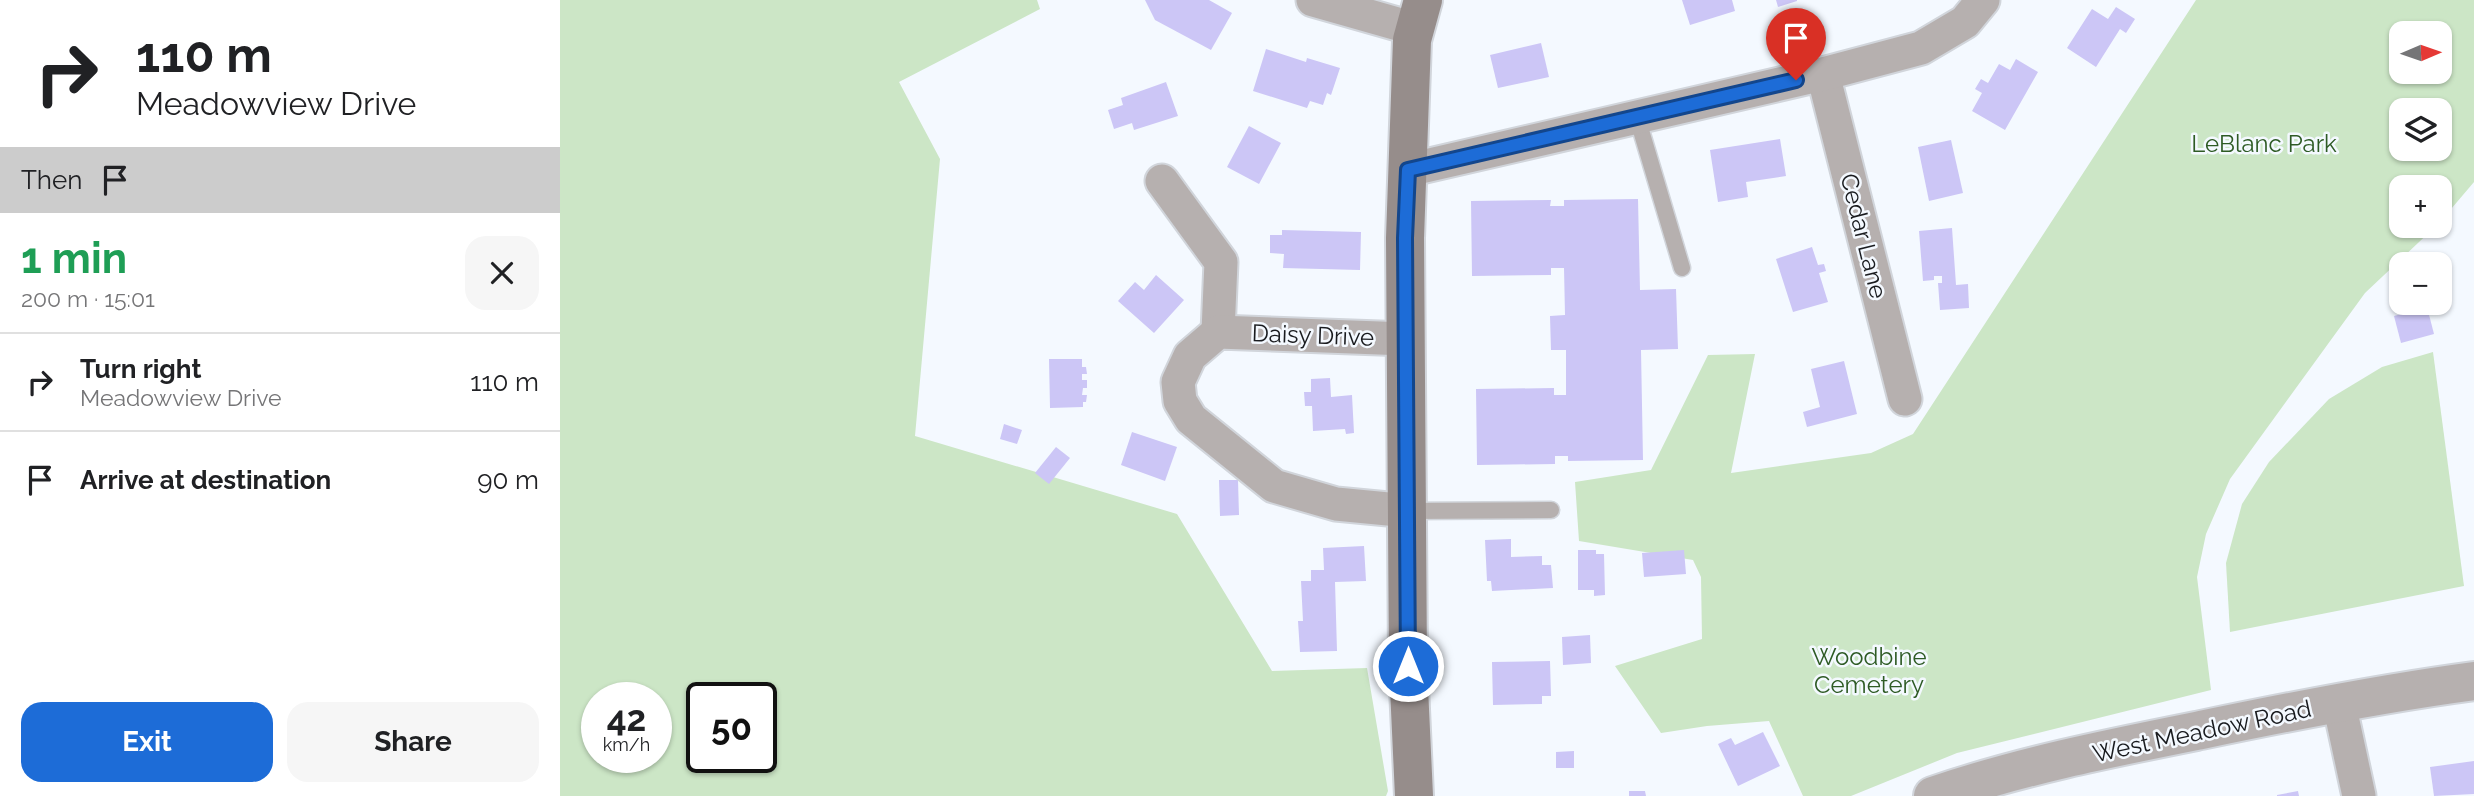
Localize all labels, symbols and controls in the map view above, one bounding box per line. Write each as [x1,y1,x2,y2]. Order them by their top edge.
pin [1766,8,1826,80]
icon: arrive [1777,19,1815,57]
north arrow [2389,21,2452,84]
map controls [2389,21,2452,315]
text: 110 m [136,26,272,83]
icon: right [21,28,112,119]
text: Meadowview Drive [136,85,416,122]
button: layers [2389,98,2452,161]
park label: LeBlanc Park [2191,129,2337,158]
icon: arrive [96,161,134,199]
text: Then [21,165,82,195]
street label: Cedar Lane [1834,171,1894,301]
button: + [2389,175,2452,238]
text: 1 min [21,234,127,283]
button: close [465,236,539,310]
button: − [2389,252,2452,315]
text: 200 m · 15:01 [21,285,155,312]
street label: Daisy Drive [1251,318,1375,352]
text: Turn right [80,354,201,384]
icon: right [21,363,59,401]
text: 110 m [470,367,539,397]
text: Meadowview Drive [80,384,282,411]
icon: arrive [21,461,59,499]
text: Arrive at destination [80,465,331,495]
text: 90 m [477,465,539,495]
position arrow [1371,629,1445,703]
park label: Woodbine Cemetery [1811,642,1927,699]
speed limit sign: 50 [686,682,777,773]
street label: West Meadow Road [2090,694,2314,768]
text: 42 [607,698,646,739]
button: Exit [21,702,273,782]
button: Share [287,702,539,782]
text: km/h [603,734,650,755]

